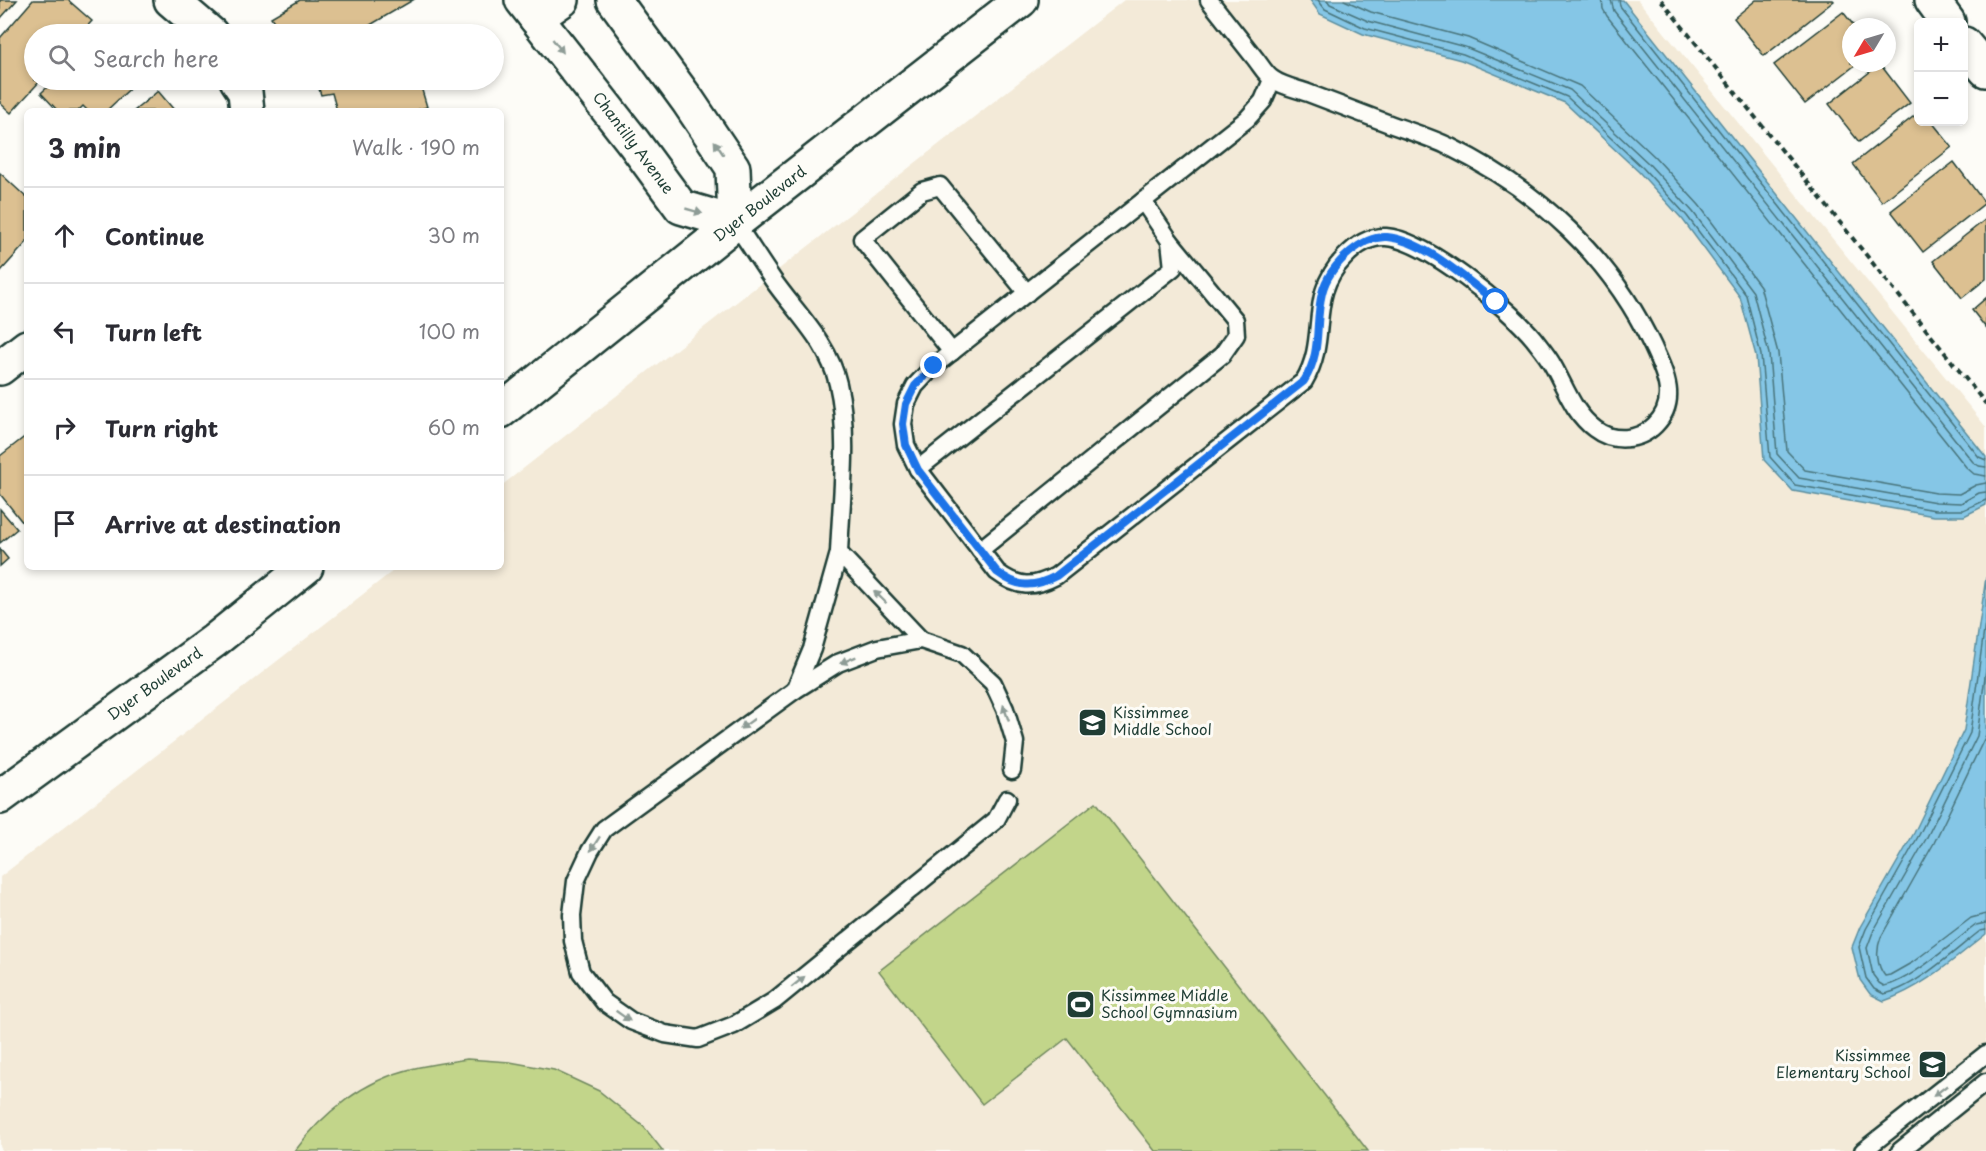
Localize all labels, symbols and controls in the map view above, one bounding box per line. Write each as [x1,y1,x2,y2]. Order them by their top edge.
north arrow [1842,18,1896,72]
map controls [1914,18,1968,126]
button: + [1914,18,1968,72]
search box [24,24,504,90]
one-way arrow [552,38,565,54]
icon: search [45,41,78,74]
text: Search here [93,41,219,74]
button: − [1914,72,1968,126]
street label: Chantilly Avenue [588,86,680,198]
text: 3 min [48,128,121,167]
text: Walk · 190 m [352,132,480,162]
one-way arrow [714,139,725,156]
street label: Dyer Boulevard [708,159,810,246]
one-way arrow [685,207,703,216]
icon: ahead [48,219,81,252]
text: Continue [105,219,204,252]
text: 30 m [427,220,480,250]
route start [1482,288,1508,314]
icon: left [48,315,81,348]
text: Turn left [105,315,202,348]
text: 100 m [419,316,480,346]
route end [920,352,946,378]
icon: right [48,411,81,444]
text: Turn right [105,411,218,444]
text: 60 m [428,412,480,442]
icon: arrive [48,507,81,540]
text: Arrive at destination [105,507,341,540]
one-way arrow [873,590,888,604]
street label: Dyer Boulevard [102,641,206,725]
one-way arrow [838,655,856,665]
place label: Kissimmee Middle School [1113,700,1212,740]
one-way arrow [1001,704,1010,722]
school or university icon: Kissimmee Middle School [1076,706,1108,738]
one-way arrow [740,718,755,730]
one-way arrow [589,836,600,852]
one-way arrow [790,976,806,989]
place label: Kissimmee Middle School Gymnasium [1101,983,1238,1023]
sports icon: Kissimmee Middle School Gymnasium [1064,989,1096,1021]
one-way arrow [615,1010,631,1022]
place label: Kissimmee Elementary School [1776,1043,1911,1083]
school or university icon: Kissimmee Elementary School [1916,1049,1948,1081]
one-way arrow [1932,1084,1948,1097]

